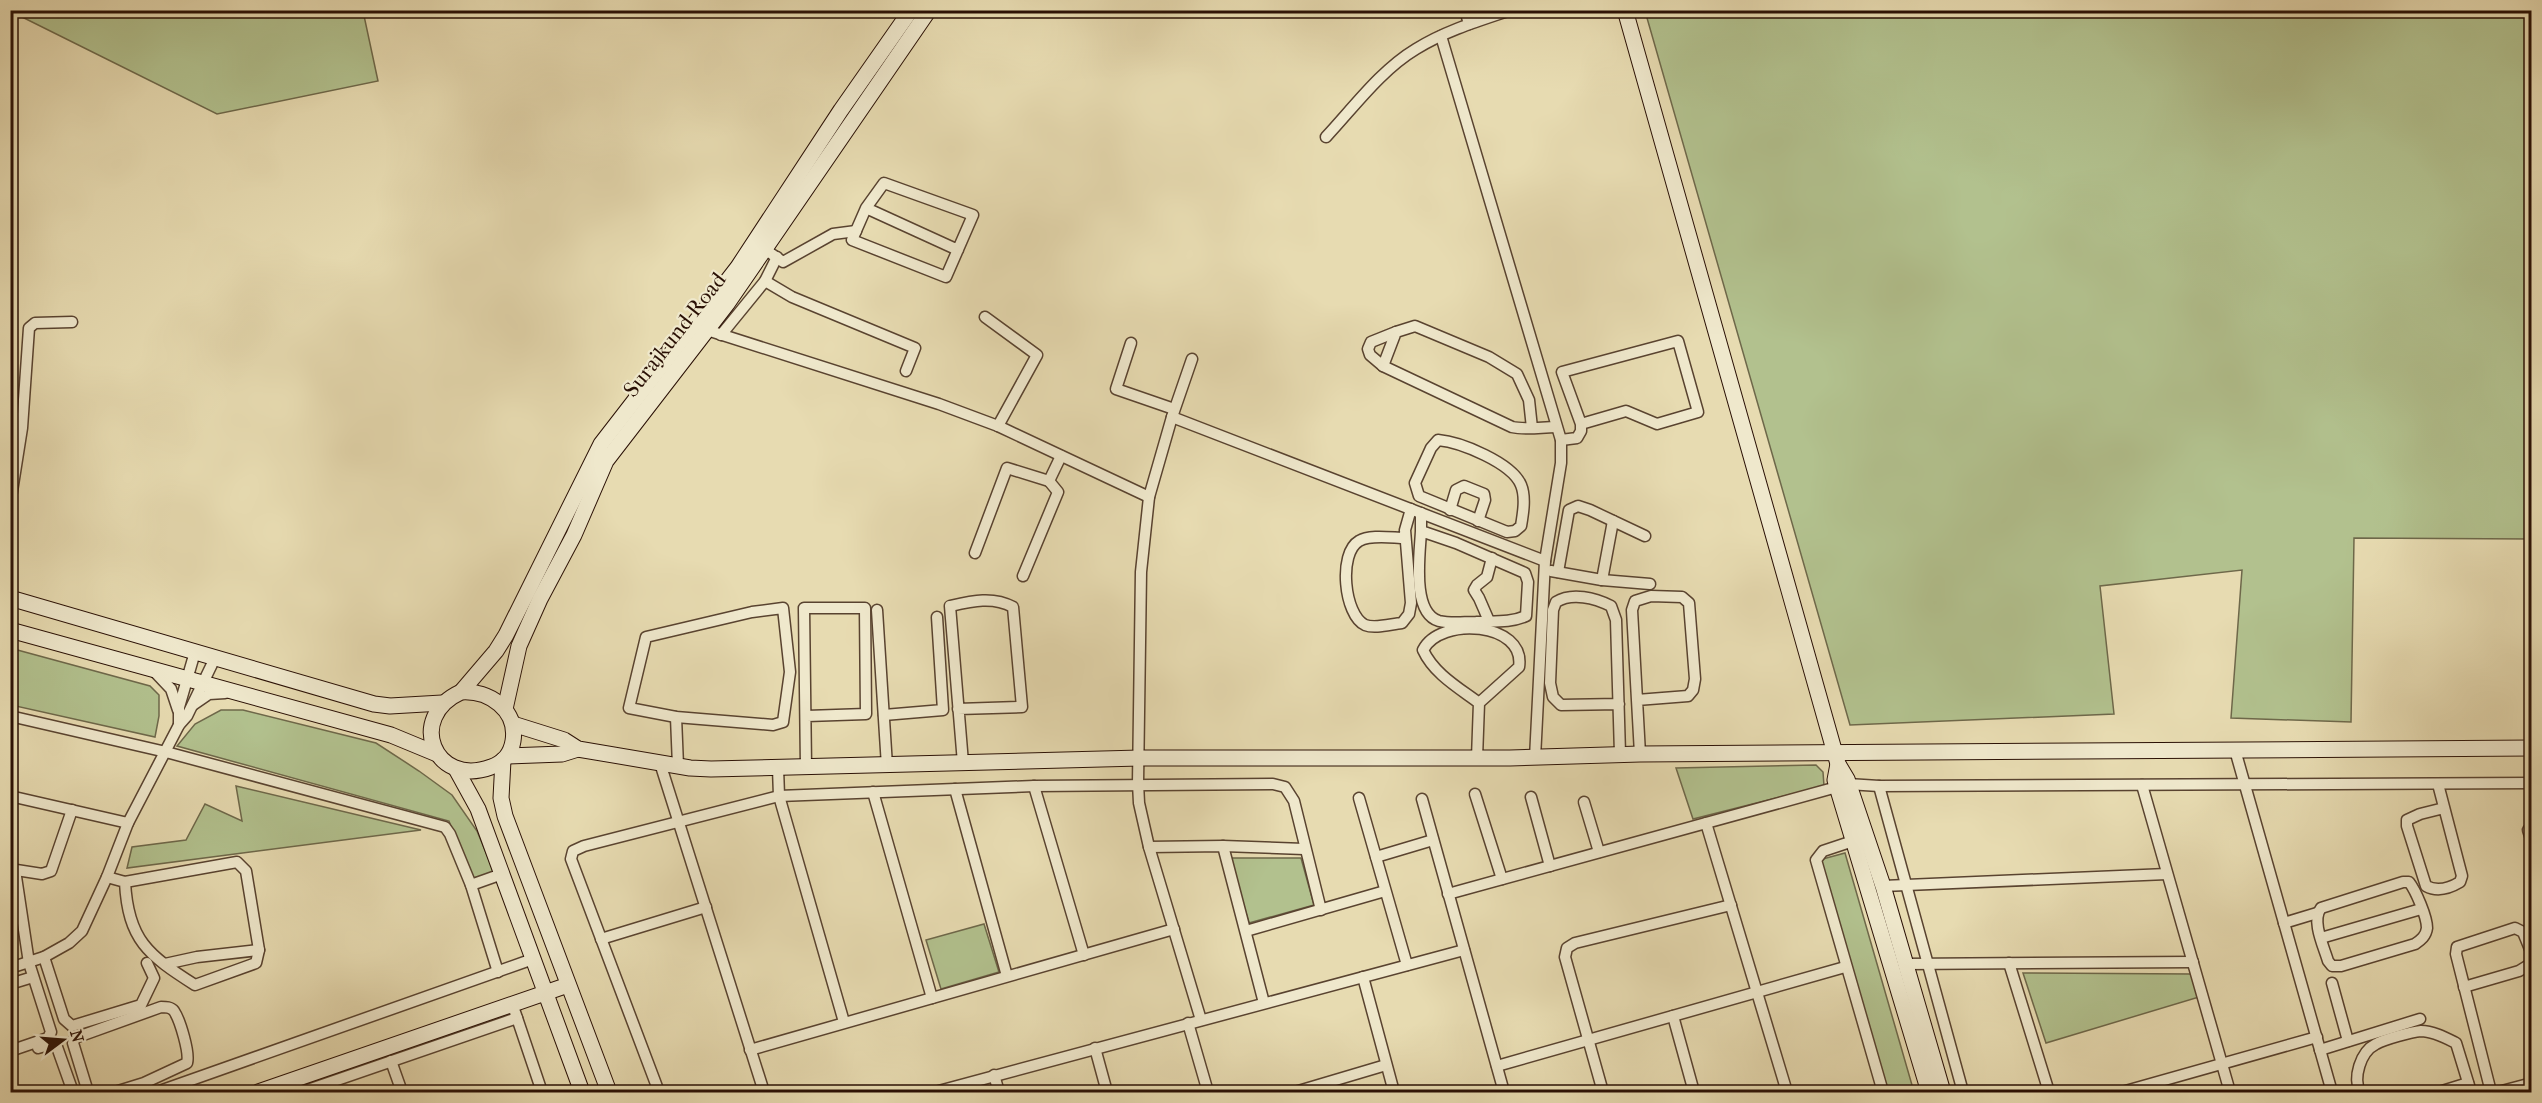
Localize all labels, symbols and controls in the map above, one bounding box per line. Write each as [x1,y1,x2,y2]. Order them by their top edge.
street label: Surajkund Road [618,266,732,402]
north arrow [33,1010,93,1070]
text: N [66,1028,88,1045]

